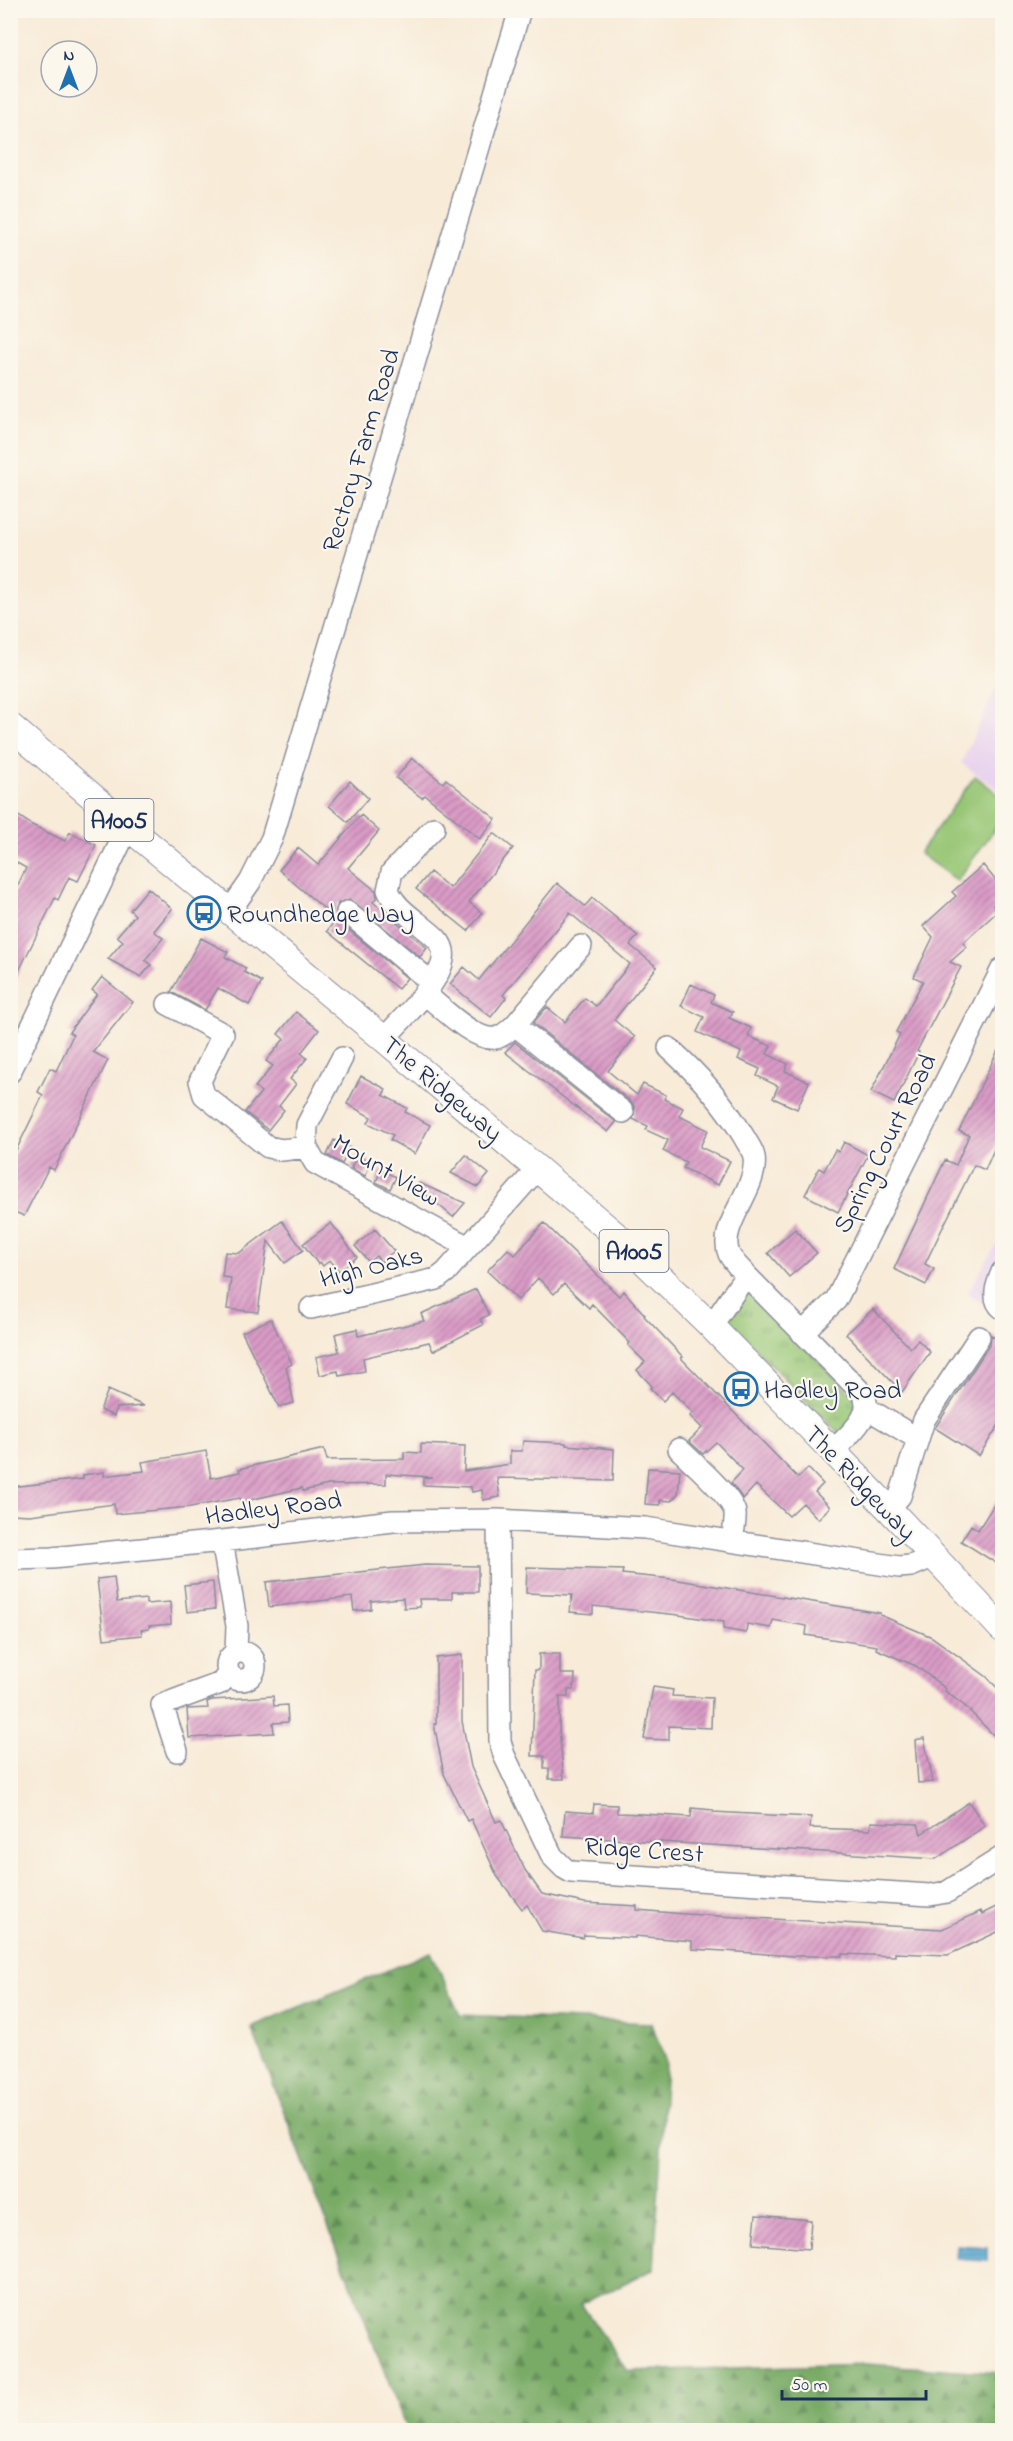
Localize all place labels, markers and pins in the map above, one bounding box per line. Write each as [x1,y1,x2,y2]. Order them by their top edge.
bus stop icon: Roundhedge Way [186,895,222,931]
place label: Roundhedge Way [227,897,414,935]
bus stop icon: Hadley Road [723,1371,759,1407]
place label: Hadley Road [764,1373,902,1411]

